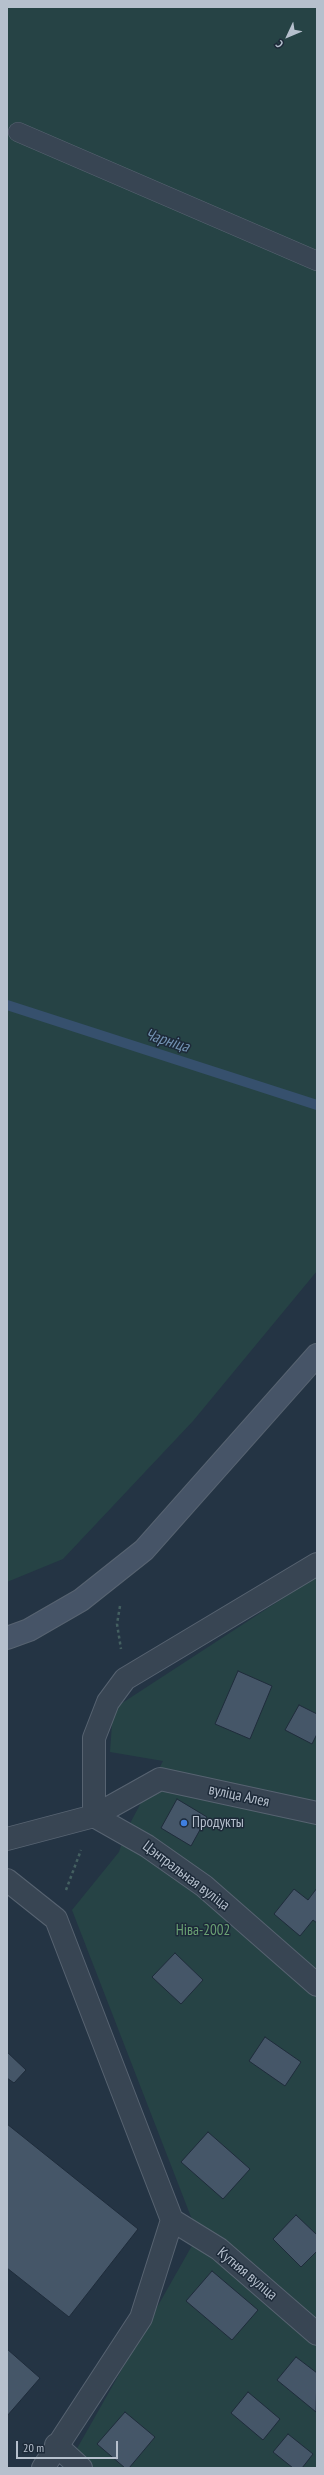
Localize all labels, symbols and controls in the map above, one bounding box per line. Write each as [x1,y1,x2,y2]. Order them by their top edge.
north arrow [268,16,308,56]
text: С [273,38,286,51]
water label: Чарніца [143,1025,191,1057]
street label: вуліца Алея [207,1781,271,1811]
place label: Продукты [192,1814,244,1832]
marker: Продукты [179,1818,189,1828]
street label: Цэнтральная вуліца [139,1837,233,1915]
park label: Ніва-2002 [176,1922,230,1940]
street label: Кутняя вуліца [213,2244,281,2304]
scale bar [18,2433,120,2459]
text: 20 m [23,2440,44,2455]

